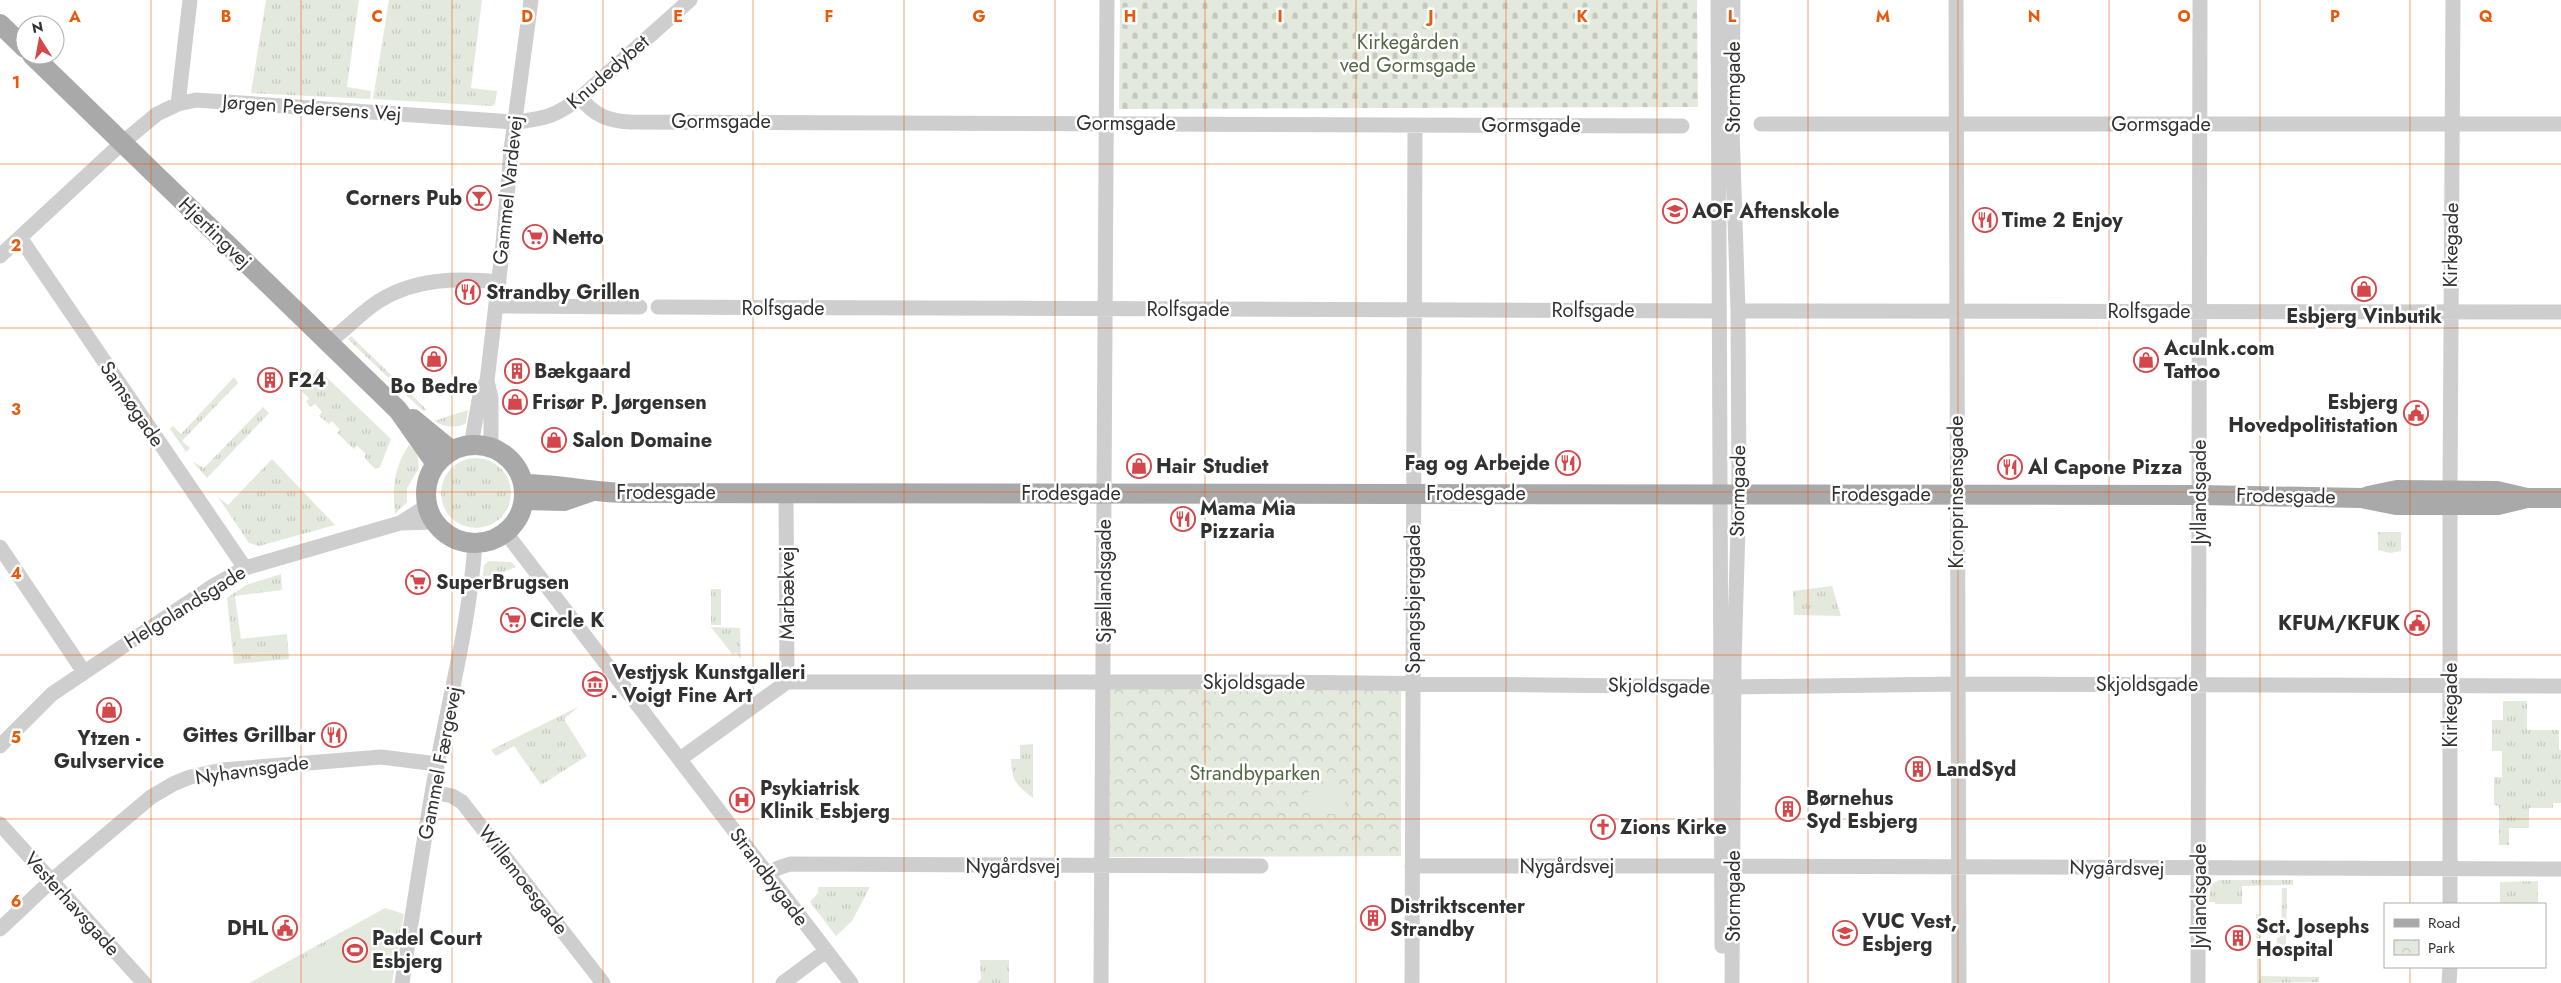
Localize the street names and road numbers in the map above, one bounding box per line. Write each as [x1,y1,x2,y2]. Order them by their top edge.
street label: Knudedybet [560,28,656,116]
street label: Stormgade [1719,41,1748,133]
street label: Jørgen Pedersens Vej [218,87,403,129]
street label: Gormsgade [671,107,771,136]
street label: Gormsgade [1076,109,1176,138]
street label: Gormsgade [2111,110,2211,139]
street label: Gormsgade [1481,111,1581,140]
street label: Gammel Vardevej [486,114,530,266]
street label: Hjertingvej [172,191,258,275]
street label: Kirkegade [2436,202,2466,288]
street label: Rolfsgade [741,294,825,323]
street label: Rolfsgade [1146,295,1230,324]
street label: Rolfsgade [1551,296,1635,325]
street label: Rolfsgade [2107,297,2191,326]
street label: Samsøgade [93,355,171,453]
street label: Kronprinsensgade [1942,416,1971,568]
street label: Jyllandsgade [2185,439,2214,548]
street label: Stormgade [1723,445,1753,537]
street label: Frodesgade [616,478,716,507]
street label: Frodesgade [1021,479,1121,508]
street label: Frodesgade [1426,479,1526,508]
street label: Frodesgade [1831,480,1931,509]
street label: Frodesgade [2236,481,2336,511]
street label: Sjællandsgade [1090,519,1119,643]
street label: Spangsbjerggade [1399,524,1428,674]
street label: Marbækvej [773,546,802,640]
street label: Helgolandsgade [119,558,251,656]
street label: Kirkegade [2436,663,2465,747]
street label: Skjoldsgade [1203,668,1305,697]
street label: Skjoldsgade [2096,670,2198,699]
street label: Skjoldsgade [1608,671,1710,701]
street label: Gammel Færgevej [411,684,469,842]
street label: Nyhavnsgade [193,748,311,792]
street label: Willemoesgade [471,819,575,941]
street label: Strandbygade [722,822,816,932]
street label: Jyllandsgade [2185,843,2214,952]
street label: Vesterhavsgade [17,845,127,963]
street label: Stormgade [1719,850,1748,942]
street label: Nygårdsvej [965,852,1061,881]
street label: Nygårdsvej [1519,852,1615,881]
street label: Nygårdsvej [2069,853,2165,883]

